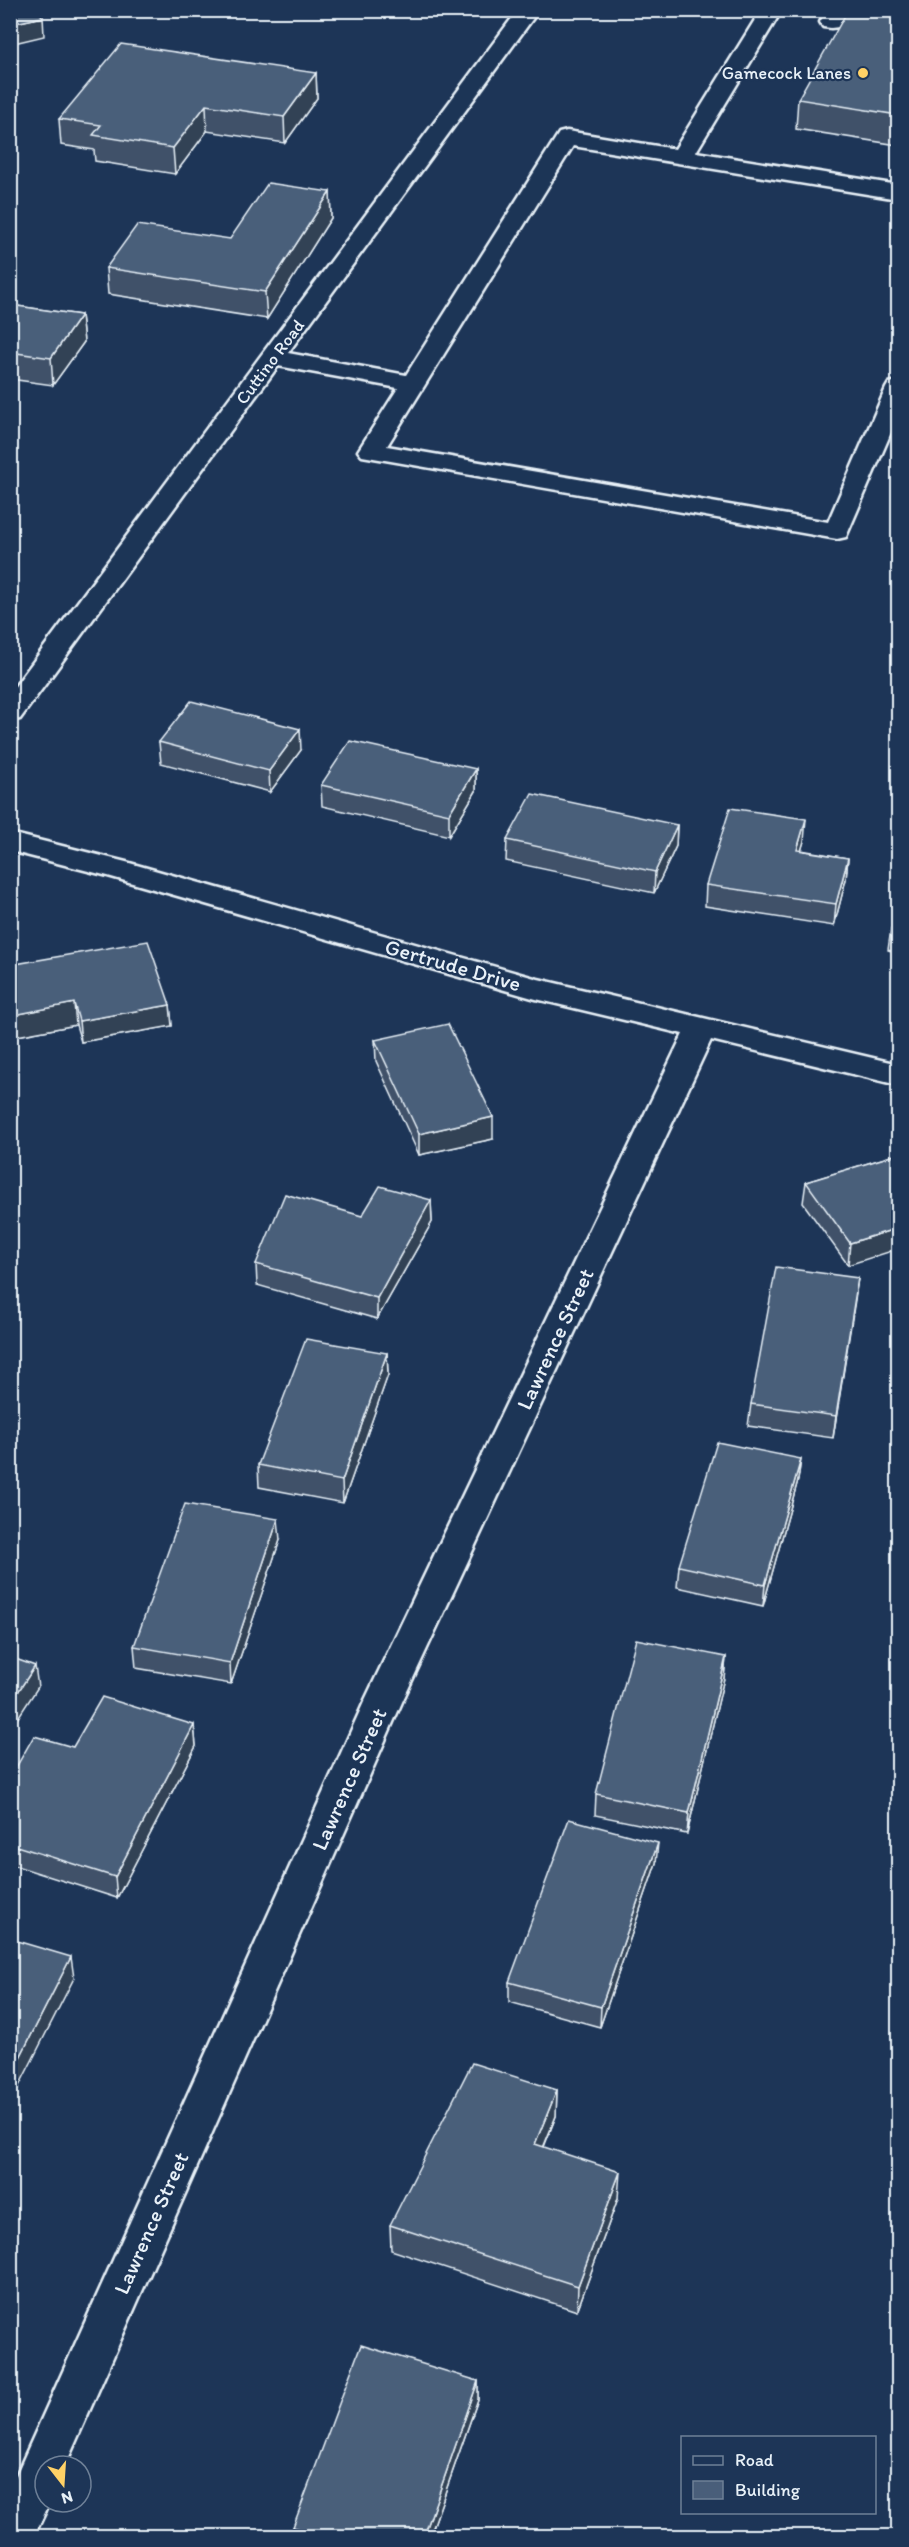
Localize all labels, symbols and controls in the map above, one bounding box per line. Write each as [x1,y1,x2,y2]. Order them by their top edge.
place label: Gamecock Lanes [722,62,851,84]
marker: Gamecock Lanes [856,66,870,80]
street label: Cuttino Road [231,315,309,409]
street label: Gertrude Drive [382,933,524,997]
street label: Lawrence Street [510,1264,600,1414]
street label: Lawrence Street [306,1704,392,1854]
street label: Lawrence Street [108,2148,194,2298]
legend [681,2436,876,2514]
text: Road [735,2449,774,2471]
north arrow [33,2454,93,2514]
text: Building [735,2479,801,2501]
text: N [59,2487,75,2509]

